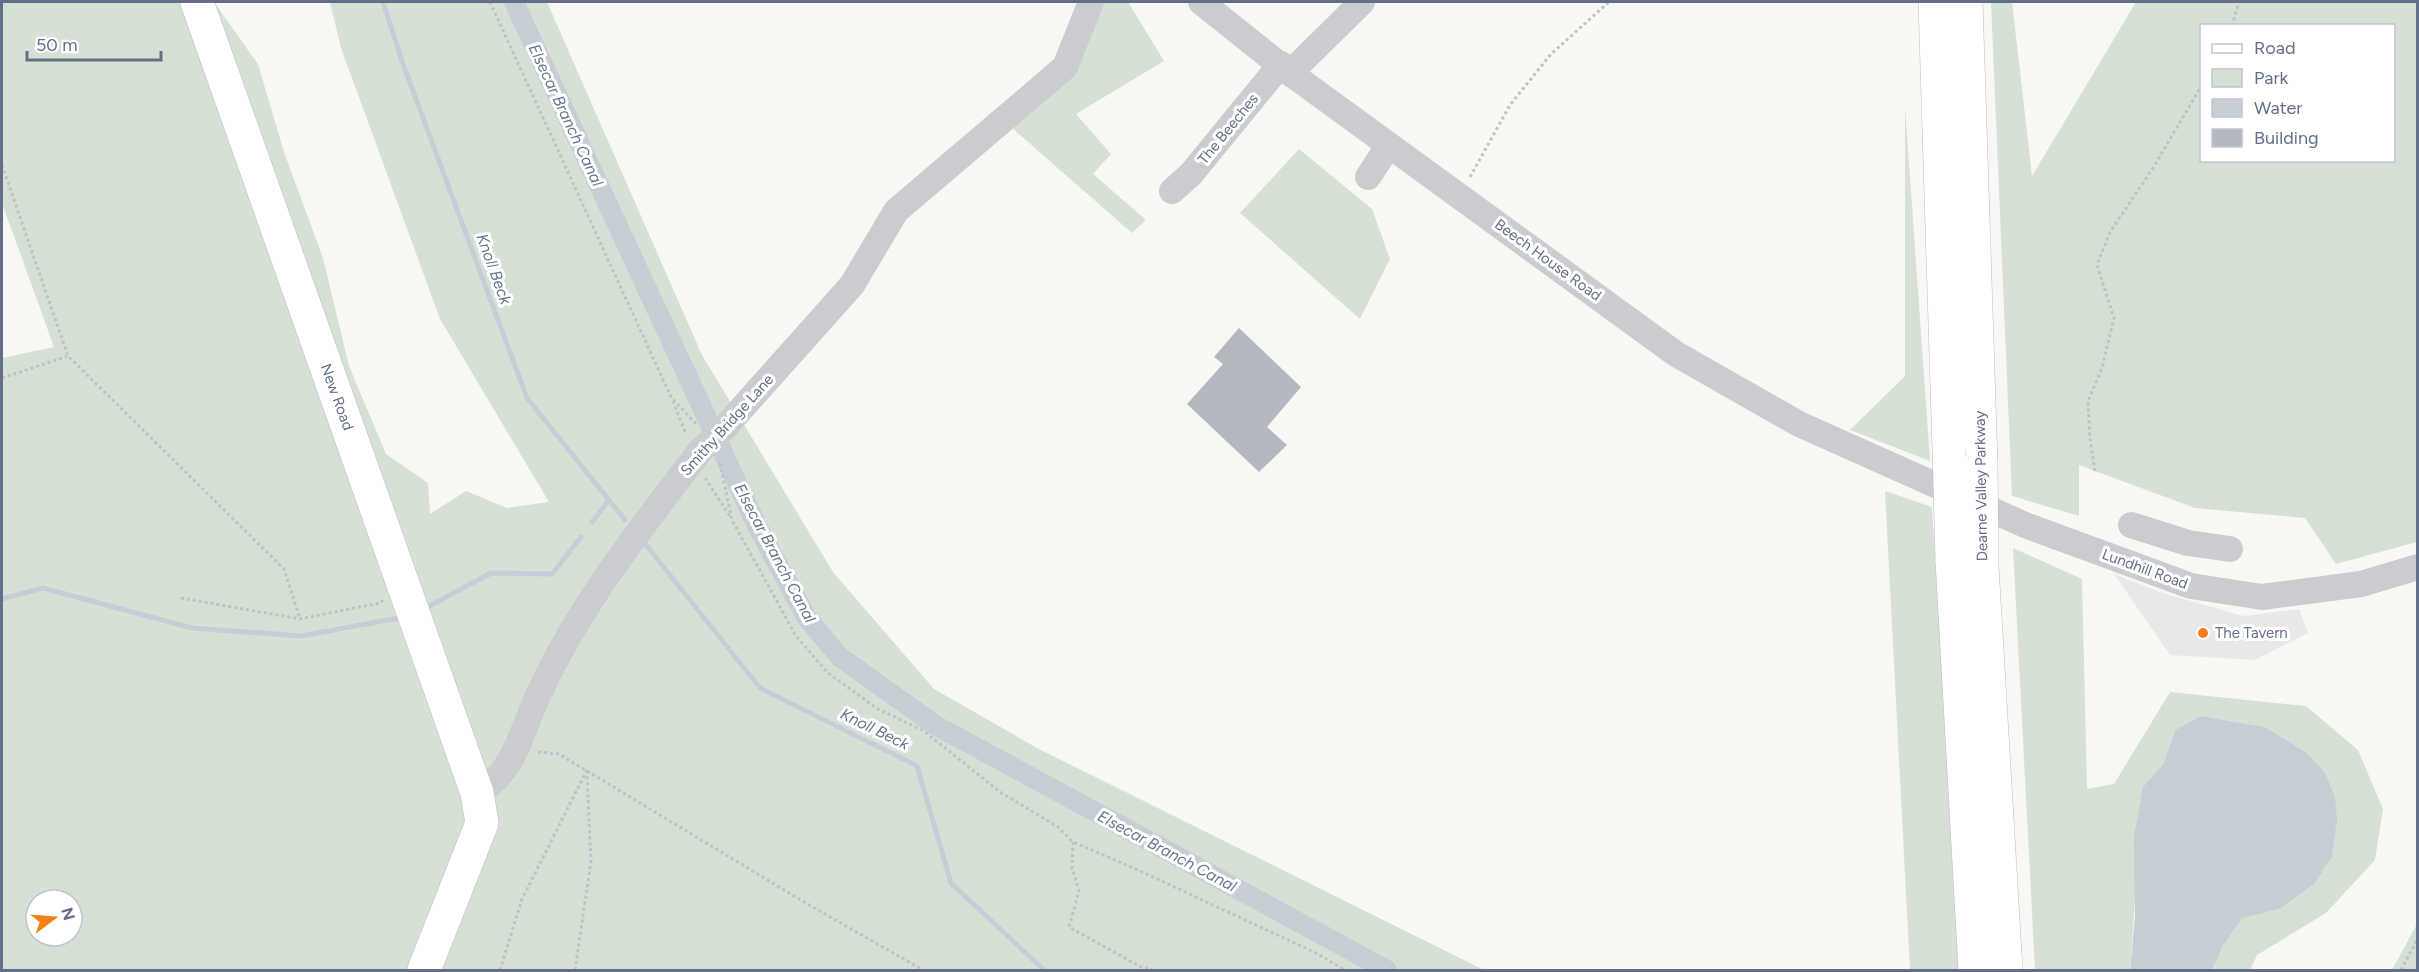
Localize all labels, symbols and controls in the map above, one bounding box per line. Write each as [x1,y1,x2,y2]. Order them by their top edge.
scale bar [27,24,160,62]
legend [2200,24,2395,162]
text: 50 m [36,34,78,56]
text: Road [2254,37,2295,59]
water label: Elsecar Branch Canal [525,41,607,190]
text: Park [2254,67,2289,89]
street label: The Beeches [1194,90,1262,168]
text: Water [2254,97,2302,119]
text: Building [2254,127,2319,149]
street label: Beech House Road [1491,215,1605,305]
water label: Knoll Beck [472,231,516,308]
street label: New Road [317,361,357,433]
street label: Smithy Bridge Lane [677,371,777,479]
street label: Dearne Valley Parkway [1971,410,1991,561]
water label: Elsecar Branch Canal [730,480,820,626]
street label: Lundhill Road [2100,545,2190,593]
place label: The Tavern [2215,624,2288,642]
marker: The Tavern [2196,626,2210,640]
water label: Knoll Beck [838,704,914,754]
water label: Elsecar Branch Canal [1094,806,1240,896]
north arrow [24,888,84,948]
text: N [57,905,79,923]

